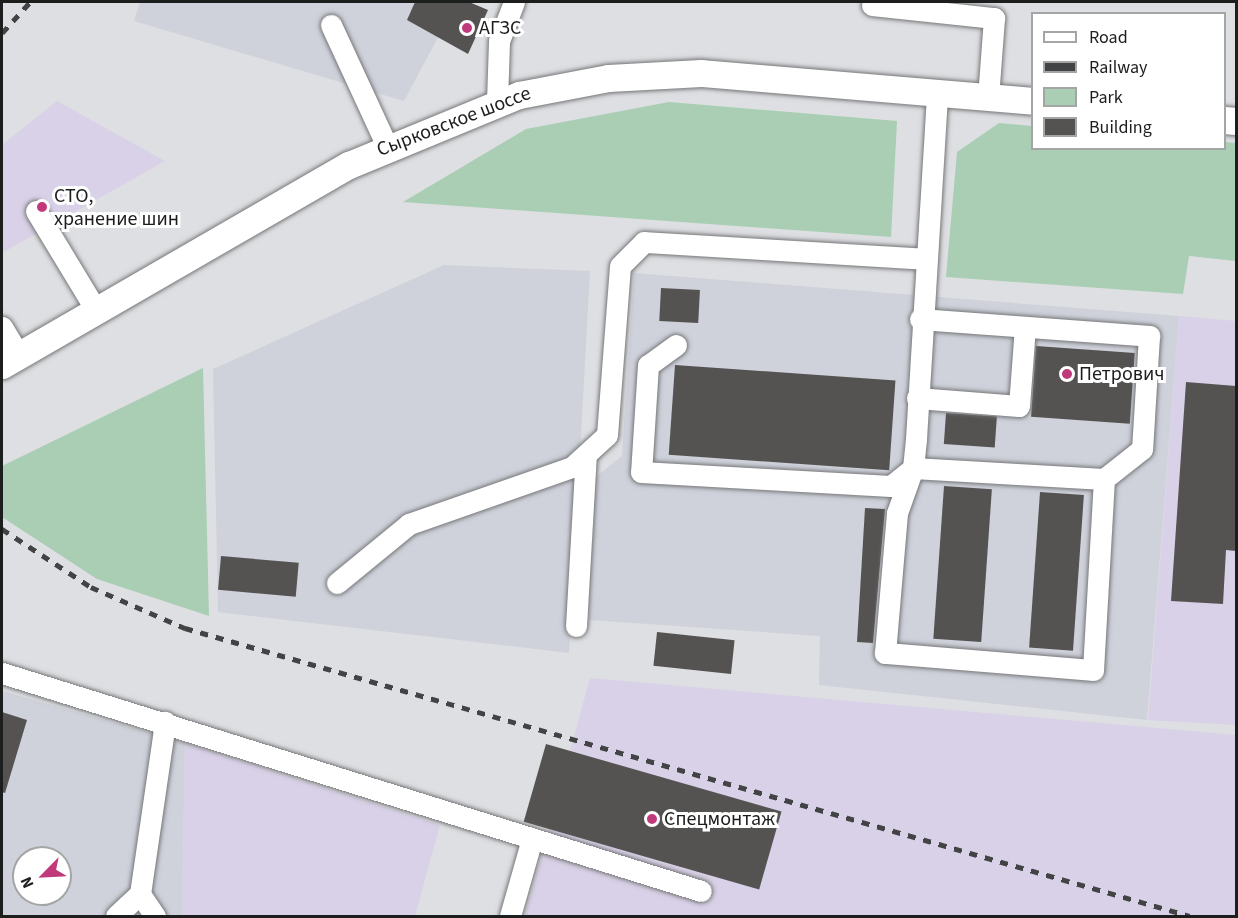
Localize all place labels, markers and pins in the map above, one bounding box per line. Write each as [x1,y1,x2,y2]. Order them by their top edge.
place label: АГЗС [479,16,521,40]
marker: АГЗС [460,21,474,35]
place label: СТО, хранение шин [54,184,179,231]
marker: СТО, хранение шин [35,200,49,214]
place label: Петрович [1079,362,1164,386]
marker: Петрович [1060,367,1074,381]
place label: Спецмонтаж [664,807,775,831]
marker: Спецмонтаж [645,812,659,826]

